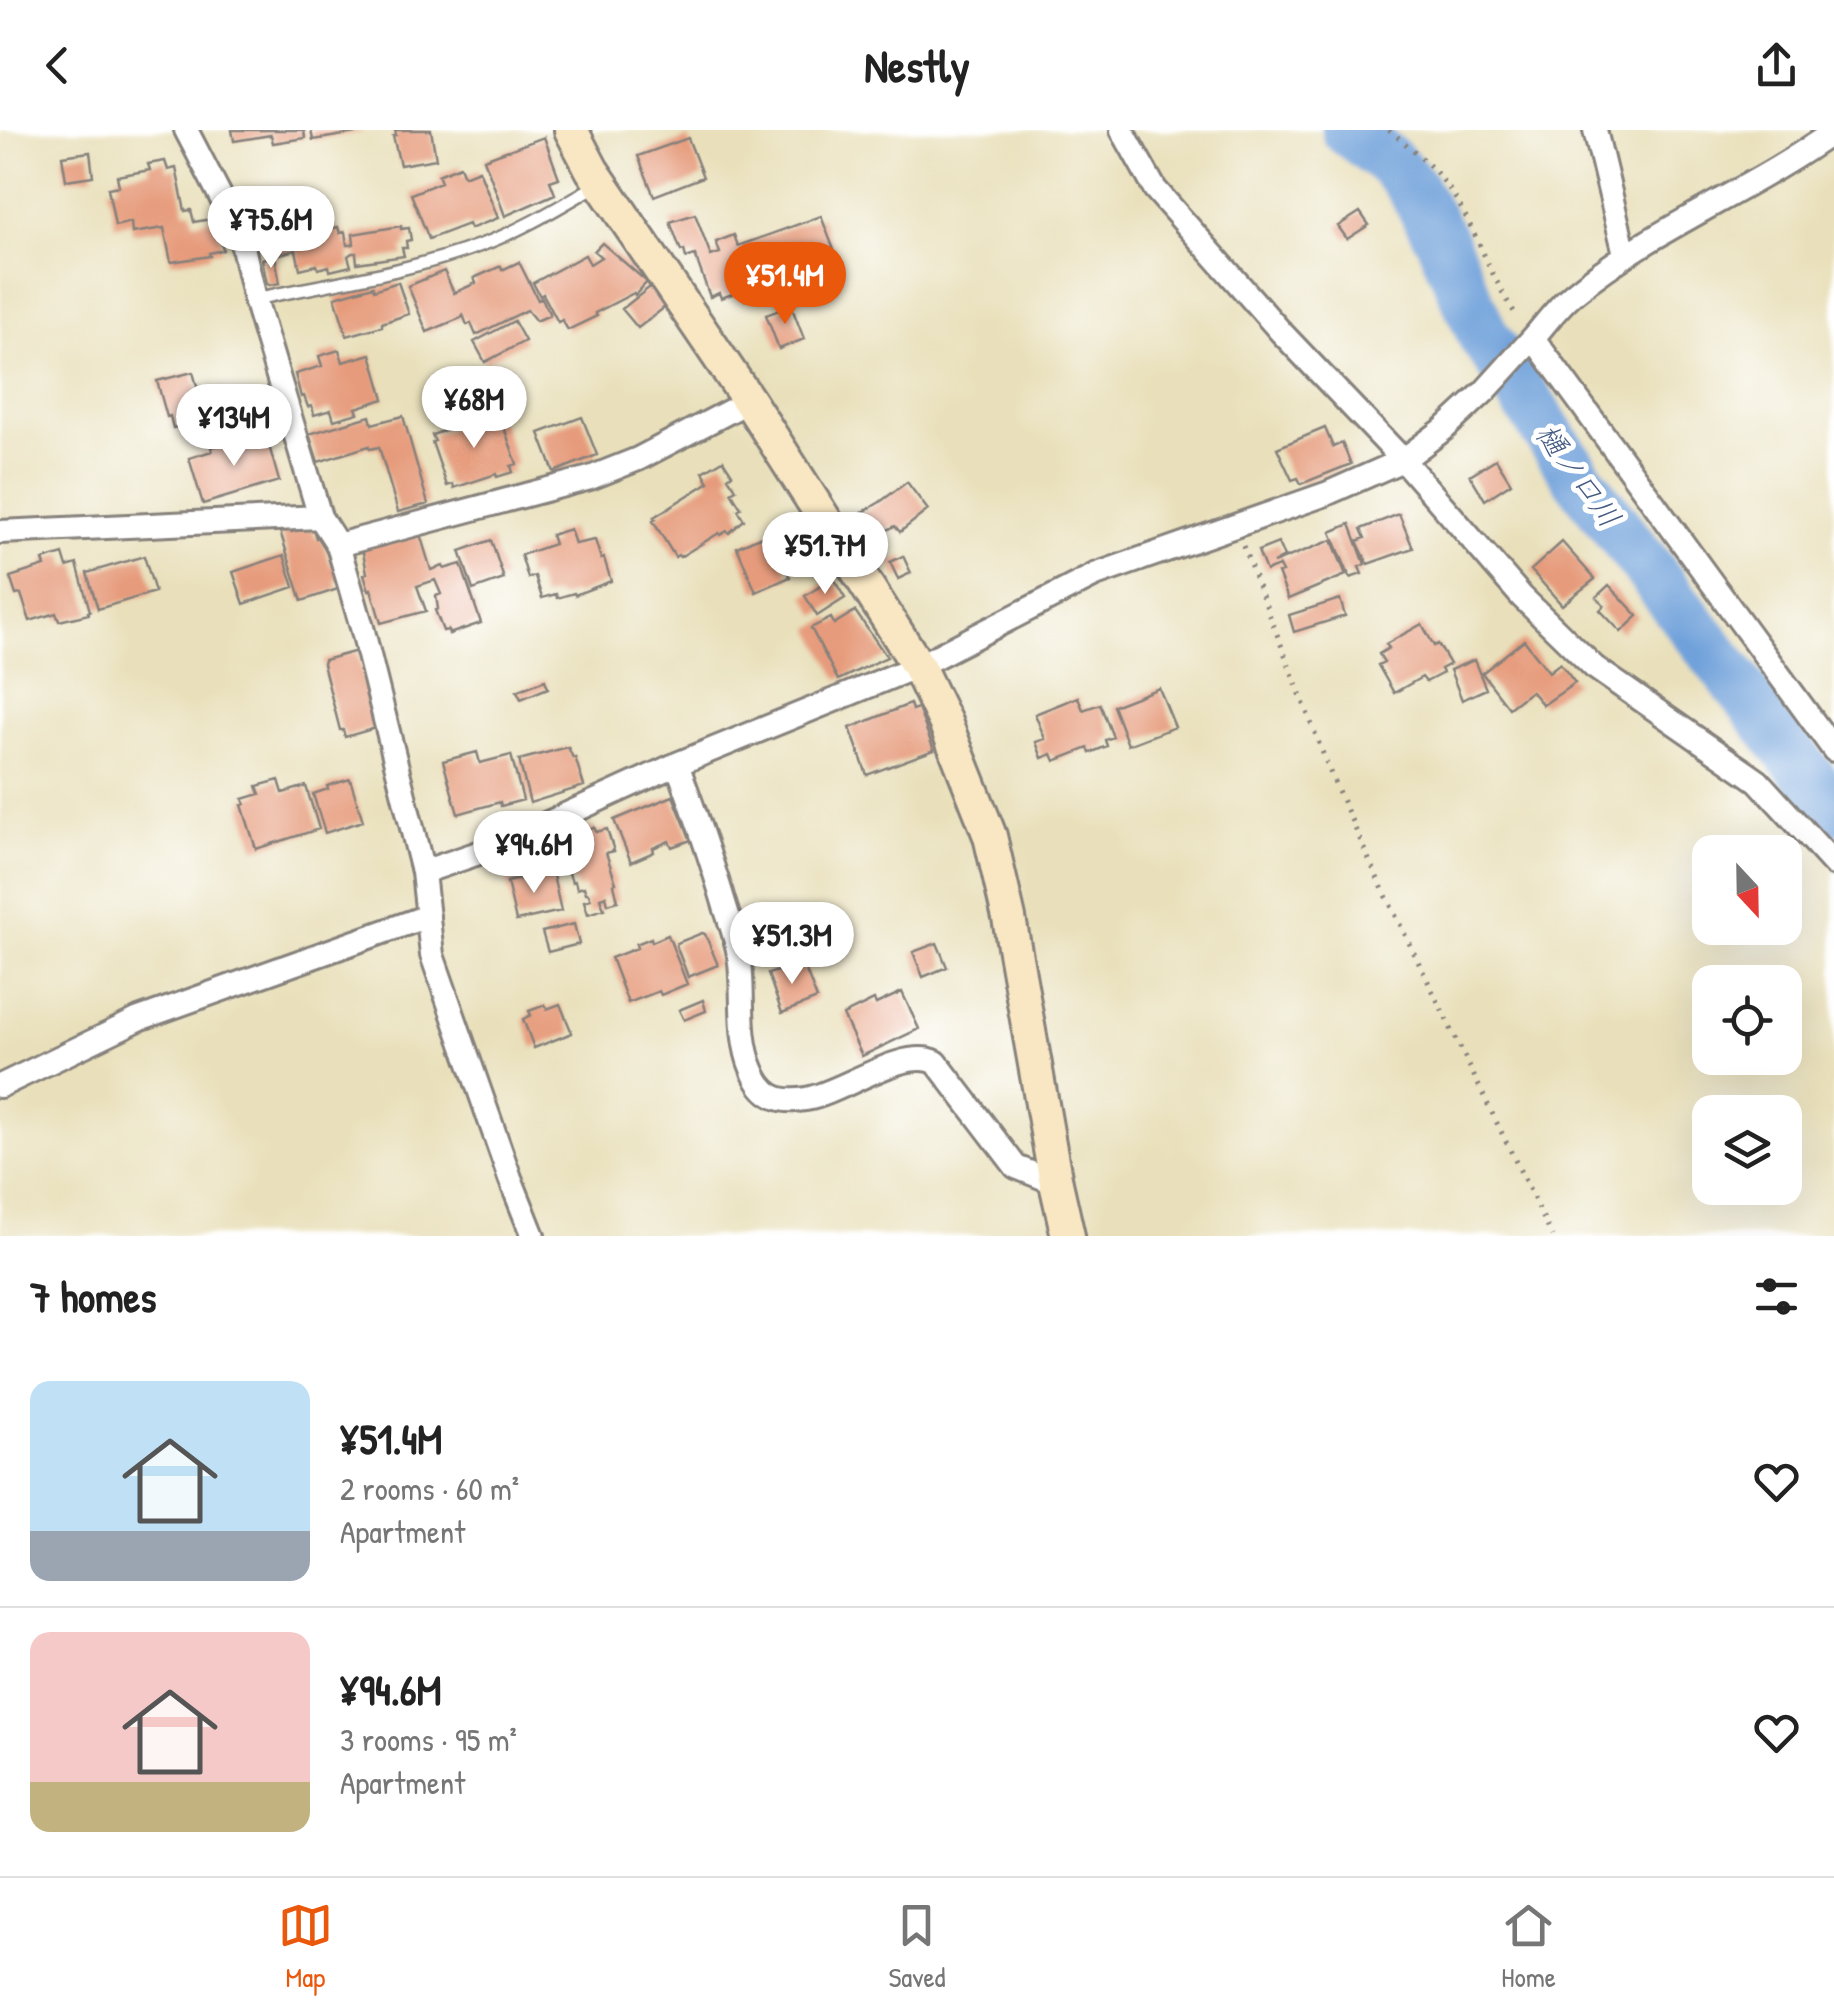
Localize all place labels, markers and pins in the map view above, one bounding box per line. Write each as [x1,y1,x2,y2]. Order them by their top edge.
pin: ¥75.6M [190,186,352,271]
pin: ¥51.4M [704,242,866,327]
pin: ¥68M [415,366,533,451]
pin: ¥134M [164,384,304,469]
pin: ¥51.7M [744,512,906,597]
pin: ¥94.6M [453,811,615,896]
pin: ¥51.3M [711,902,873,987]

